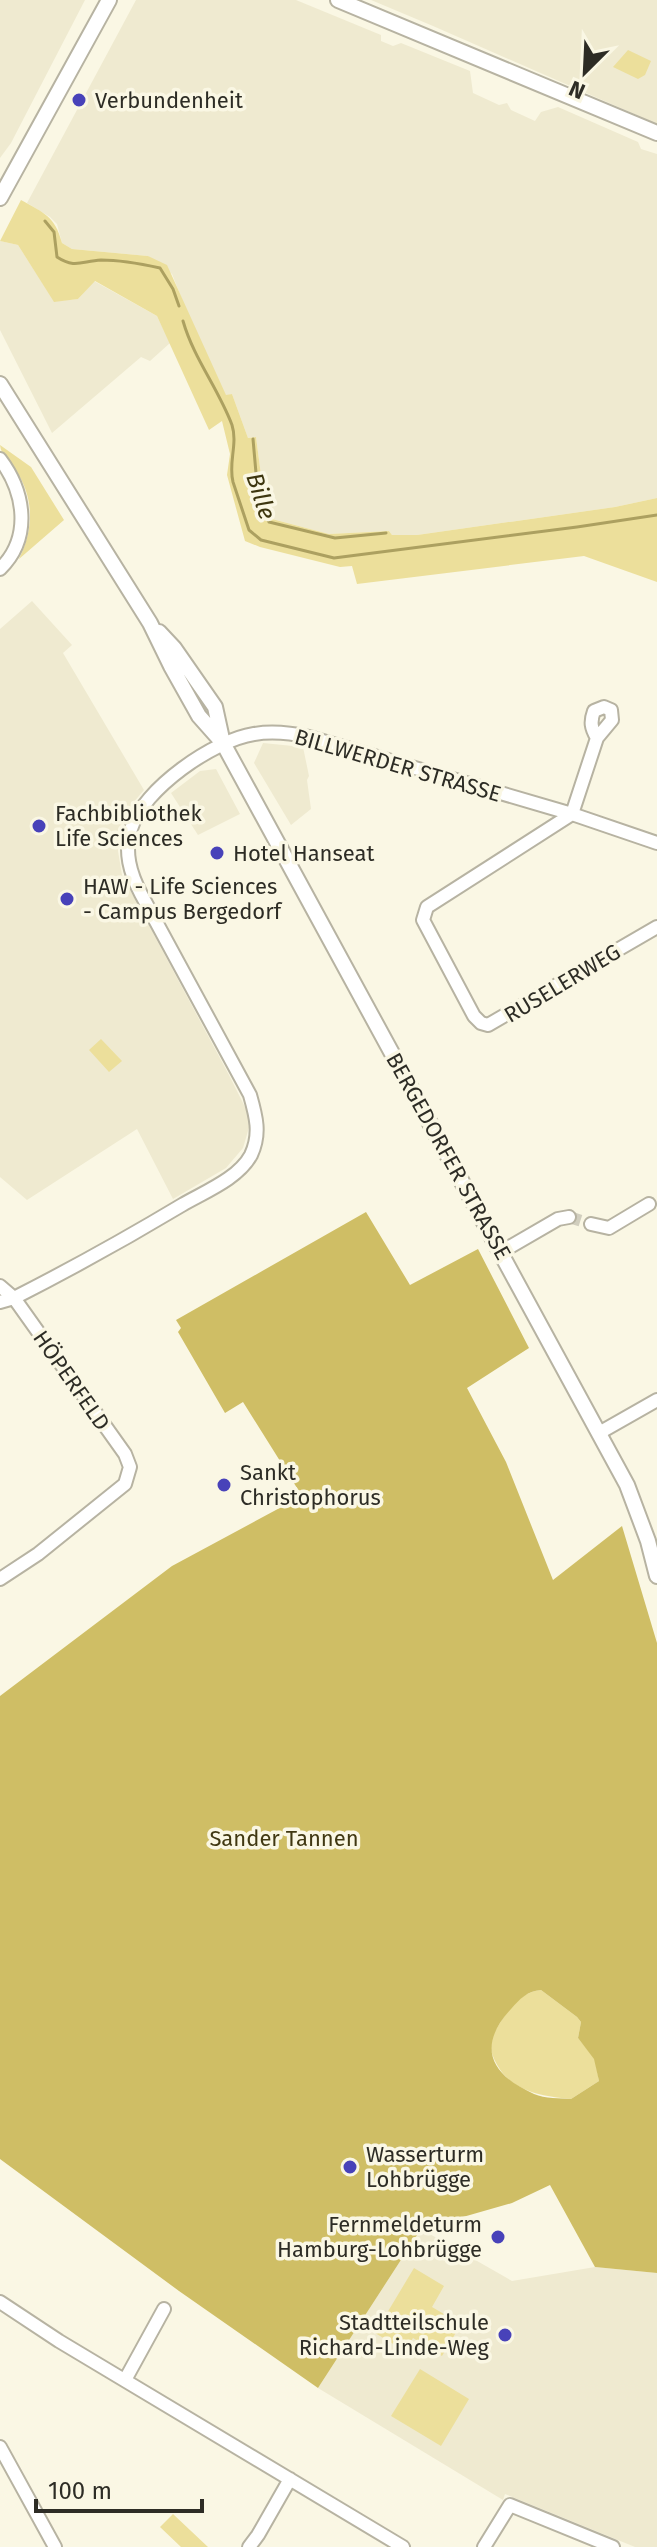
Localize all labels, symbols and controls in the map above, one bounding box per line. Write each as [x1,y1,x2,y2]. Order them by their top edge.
north arrow [545,32,625,112]
text: N [565,75,589,105]
place label: Verbundenheit [95,87,243,114]
marker: Verbundenheit [70,91,88,109]
water label: Bille [240,469,282,523]
street label: BILLWERDER STRASSE [292,723,504,808]
place label: Fachbibliothek Life Sciences [55,800,203,852]
marker: Fachbibliothek Life Sciences [30,817,48,835]
place label: Hotel Hanseat [233,840,375,867]
marker: Hotel Hanseat [208,844,226,862]
place label: HAW - Life Sciences - Campus Bergedorf [83,873,283,925]
marker: HAW - Life Sciences - Campus Bergedorf [58,890,76,908]
street label: RUSELERWEG [499,938,625,1029]
street label: BERGEDORFER STRASSE [380,1048,517,1265]
street label: HÖPERFELD [27,1325,116,1435]
place label: Sankt Christophorus [240,1459,381,1511]
marker: Sankt Christophorus [215,1476,233,1494]
park label: Sander Tannen [209,1825,359,1852]
place label: Wasserturm Lohbrügge [366,2141,484,2193]
marker: Wasserturm Lohbrügge [341,2158,359,2176]
place label: Fernmeldeturm Hamburg-Lohbrügge [277,2211,482,2263]
marker: Fernmeldeturm Hamburg-Lohbrügge [489,2228,507,2246]
place label: Stadtteilschule Richard-Linde-Weg [299,2309,490,2361]
marker: Stadtteilschule Richard-Linde-Weg [496,2326,514,2344]
scale bar [36,2463,202,2513]
text: 100 m [48,2477,112,2505]

